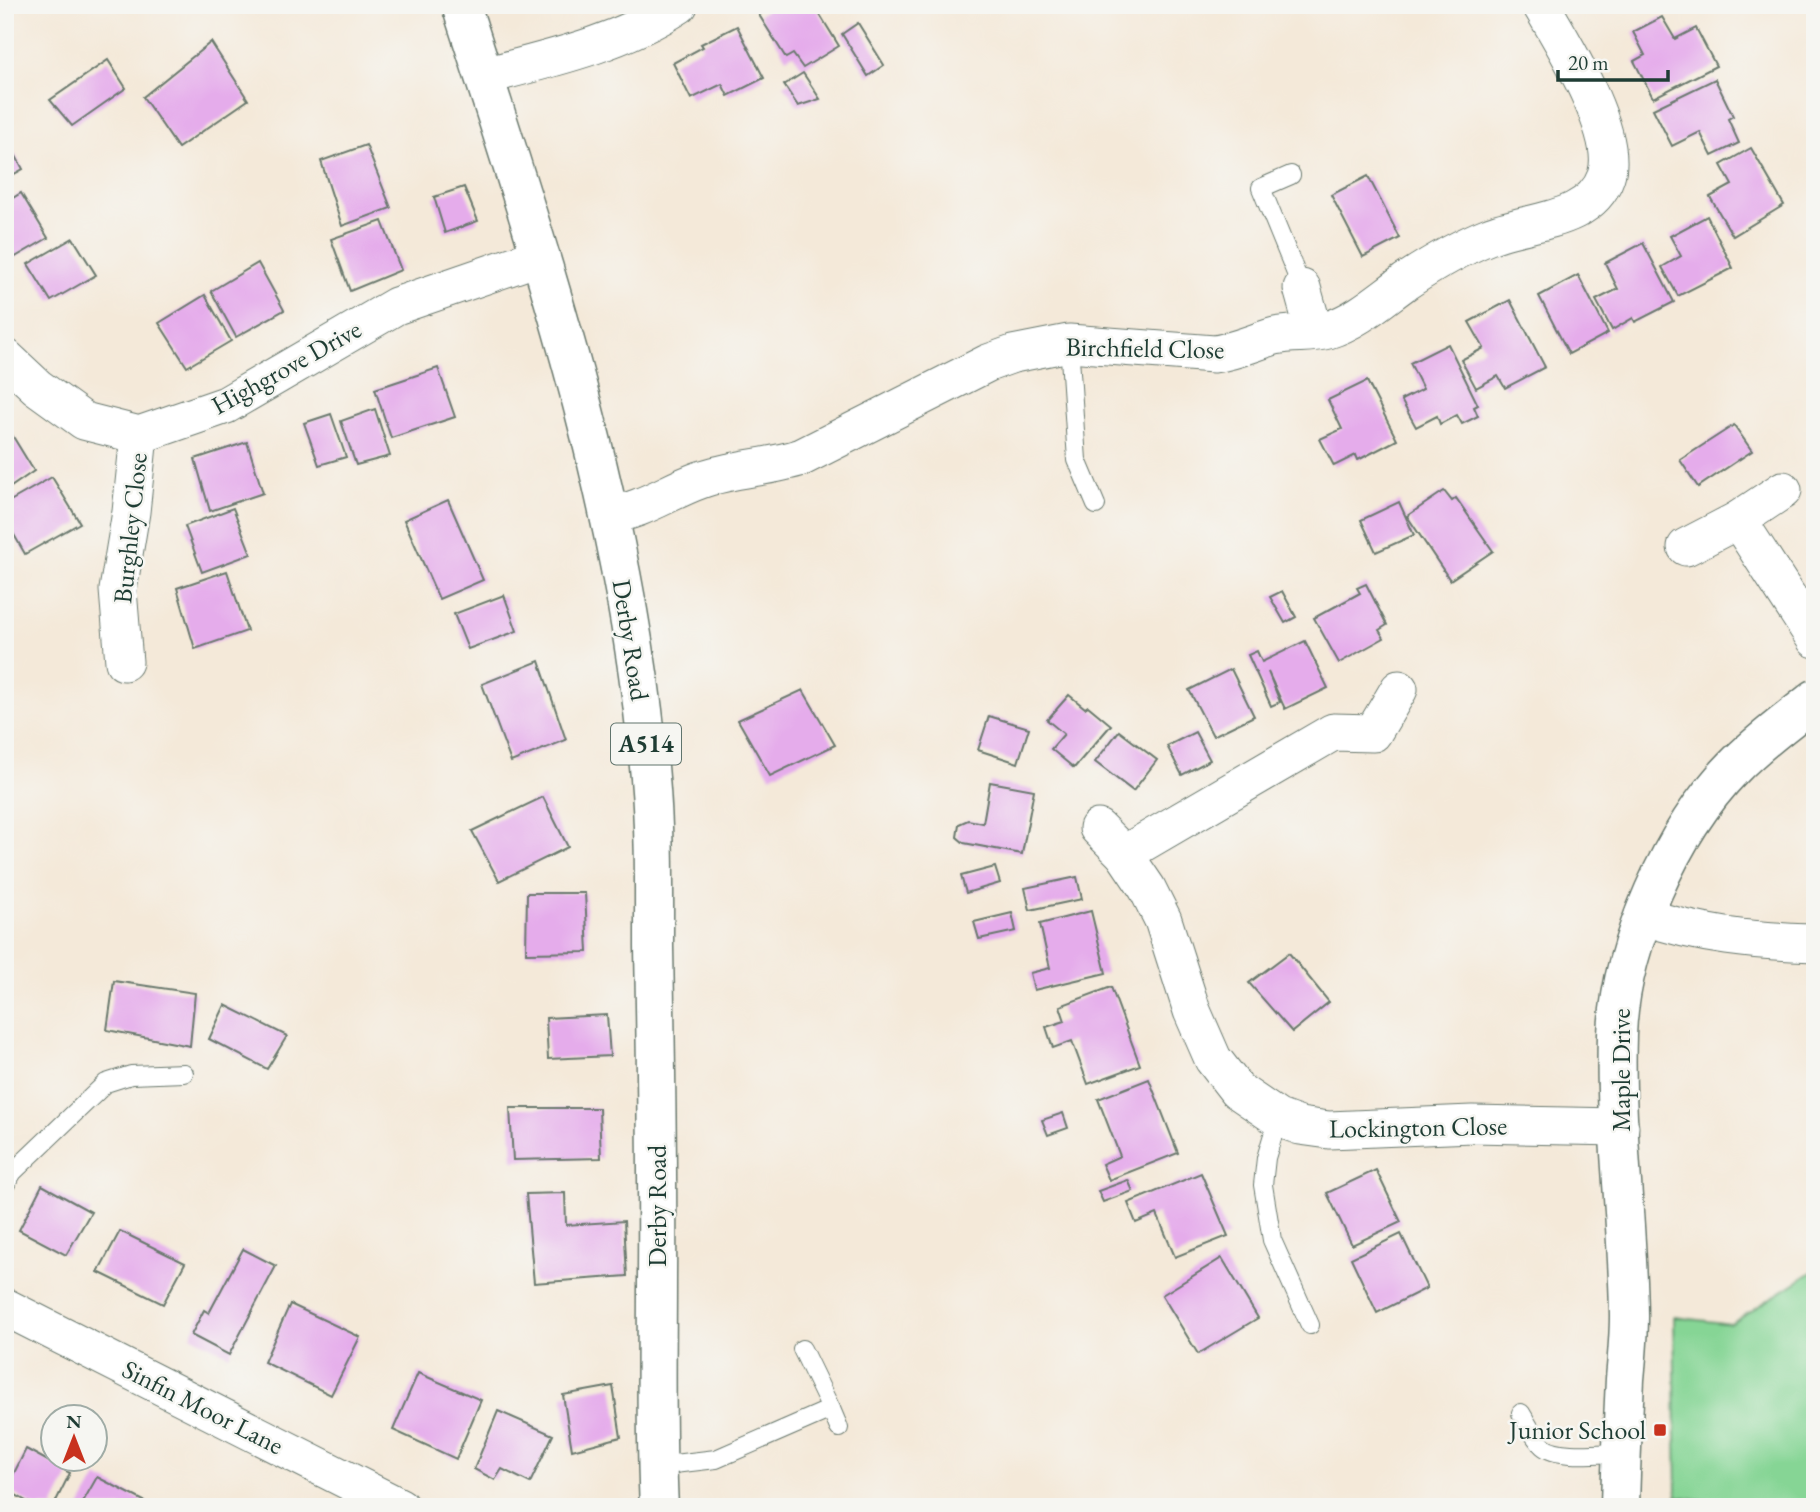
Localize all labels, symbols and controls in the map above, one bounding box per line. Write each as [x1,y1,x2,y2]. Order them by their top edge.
scale bar [1558,38,1668,82]
text: 20 m [1568,49,1609,76]
street label: Highgrove Drive [205,312,367,422]
street label: Birchfield Close [1065,330,1225,366]
street label: Burghley Close [105,451,155,605]
street label: Derby Road [605,577,657,704]
road number: A514 [611,724,681,764]
street label: Maple Drive [1604,1008,1638,1132]
street label: Lockington Close [1329,1108,1507,1146]
street label: Derby Road [640,1144,674,1267]
street label: Sinfin Moor Lane [117,1352,289,1462]
north arrow [38,1404,108,1474]
text: N [66,1409,82,1434]
place label: Junior School [1507,1413,1646,1447]
marker: Junior School [1652,1422,1668,1438]

